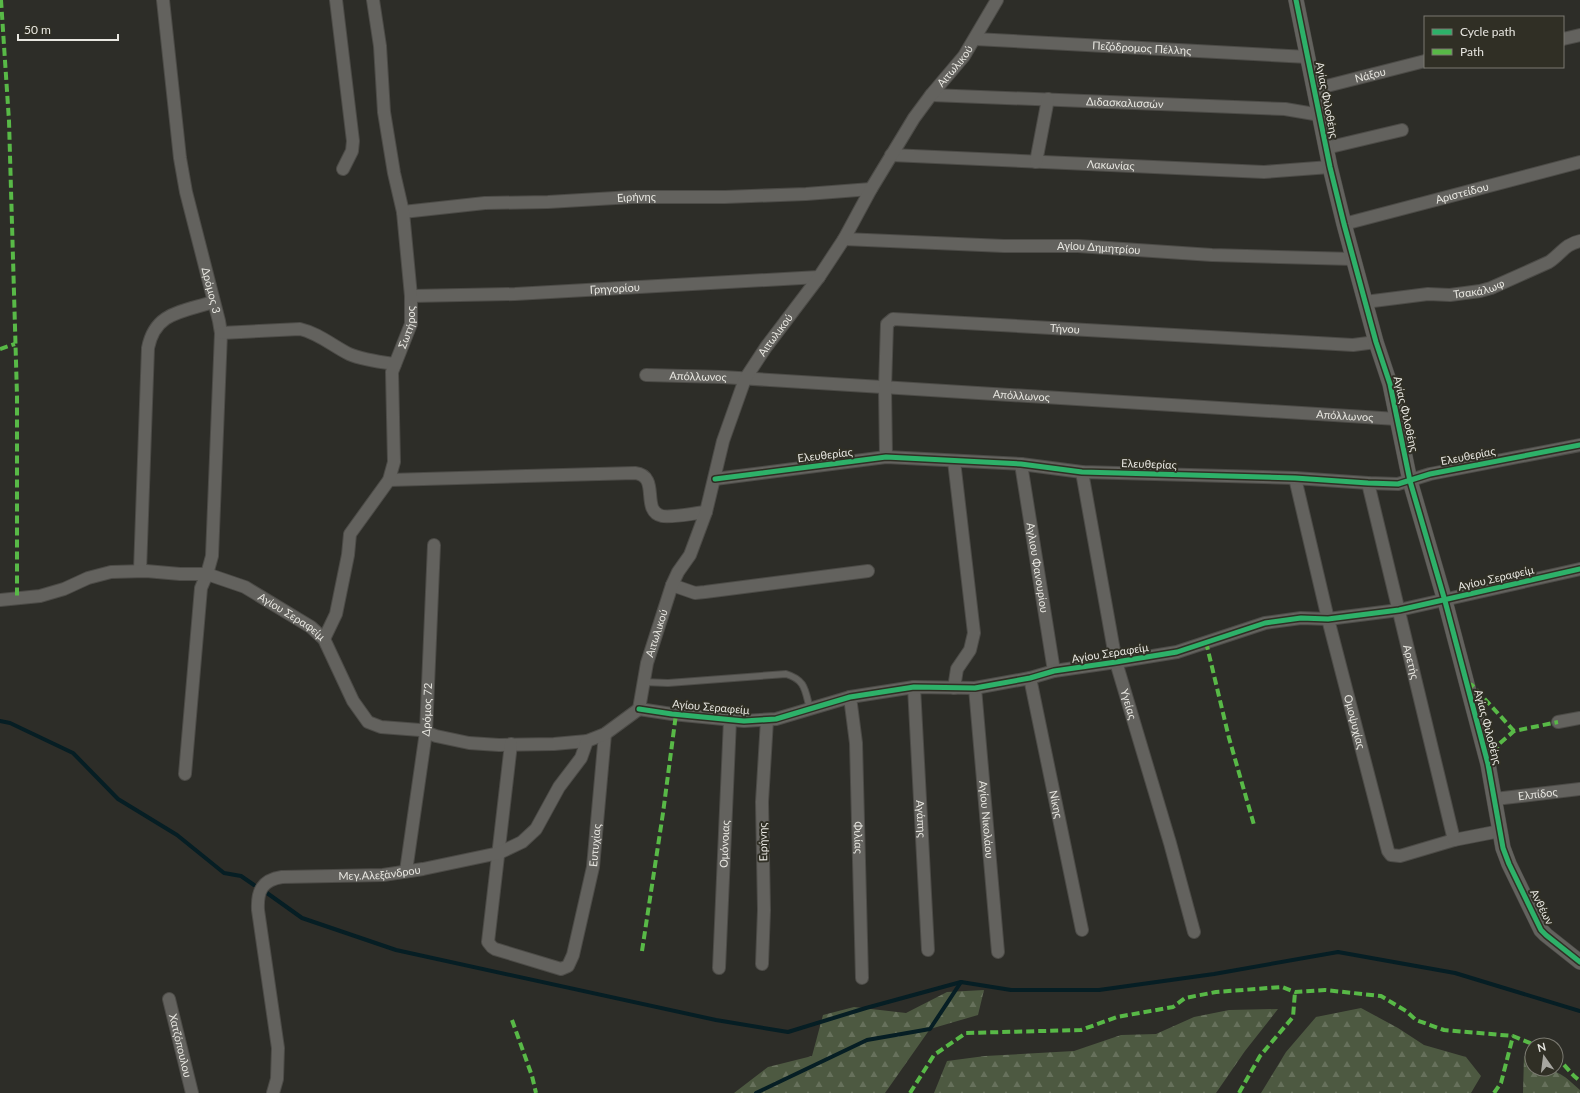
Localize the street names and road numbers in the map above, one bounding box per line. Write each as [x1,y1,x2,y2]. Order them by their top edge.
street label: Πεζόδρομος Πέλλης [1092,38,1192,57]
street label: Αιτωλικού [934,43,975,89]
street label: Αγίας Φιλοθέης [1314,61,1341,139]
street label: Νάξου [1353,64,1387,85]
street label: Διδασκαλισσών [1086,94,1164,110]
street label: Λακωνίας [1087,157,1135,172]
street label: Αριστείδου [1434,179,1490,206]
street label: Ειρήνης [617,190,656,204]
street label: Αγίου Δημητρίου [1057,239,1141,256]
street label: Δρόμος 3 [200,266,224,315]
street label: Τσακάλωφ [1452,276,1506,301]
street label: Γρηγορίου [589,280,640,296]
street label: Σωτήρος [395,306,417,350]
street label: Αιτωλικού [755,311,795,358]
street label: Τήνου [1050,321,1080,336]
street label: Απόλλωνος [669,369,727,383]
street label: Αγίας Φιλοθέης [1391,375,1422,453]
street label: Απόλλωνος [993,387,1050,403]
street label: Απόλλωνος [1316,407,1374,424]
street label: Ελευθερίας [1439,444,1496,467]
street label: Ελευθερίας [797,445,853,464]
street label: Ελευθερίας [1121,456,1177,471]
street label: Αγλιου Φανουρίου [1024,522,1052,614]
street label: Αγίου Σεραφείμ [1457,562,1536,593]
street label: Αγίου Σεραφείμ [256,590,329,643]
street label: Αιτωλικού [642,607,670,659]
street label: Αγίου Σεραφείμ [1071,640,1150,665]
street label: Αρετής [1401,643,1422,680]
street label: Δρόμος 72 [418,682,434,737]
street label: Υγείας [1118,687,1140,721]
street label: Αγίας Φιλοθέης [1472,688,1505,766]
street label: Ομοψυχίας [1342,693,1368,750]
street label: Αγίου Σεραφείμ [672,697,751,716]
street label: Αγίου Νικολάου [977,780,997,859]
street label: Ελπίδος [1517,785,1558,802]
street label: Νίκης [1047,789,1066,819]
street label: Αγάπης [914,800,929,838]
street label: Ομόνοιας [716,820,732,868]
street label: Φιλίας [852,821,866,854]
street label: Ευτυχίας [586,823,603,867]
street label: Ειρήνης [756,823,769,861]
street label: Μεγ.Αλεξάνδρου [338,862,421,882]
street label: Ανθέων [1528,887,1557,927]
street label: Χατζόπουλου [167,1012,195,1079]

